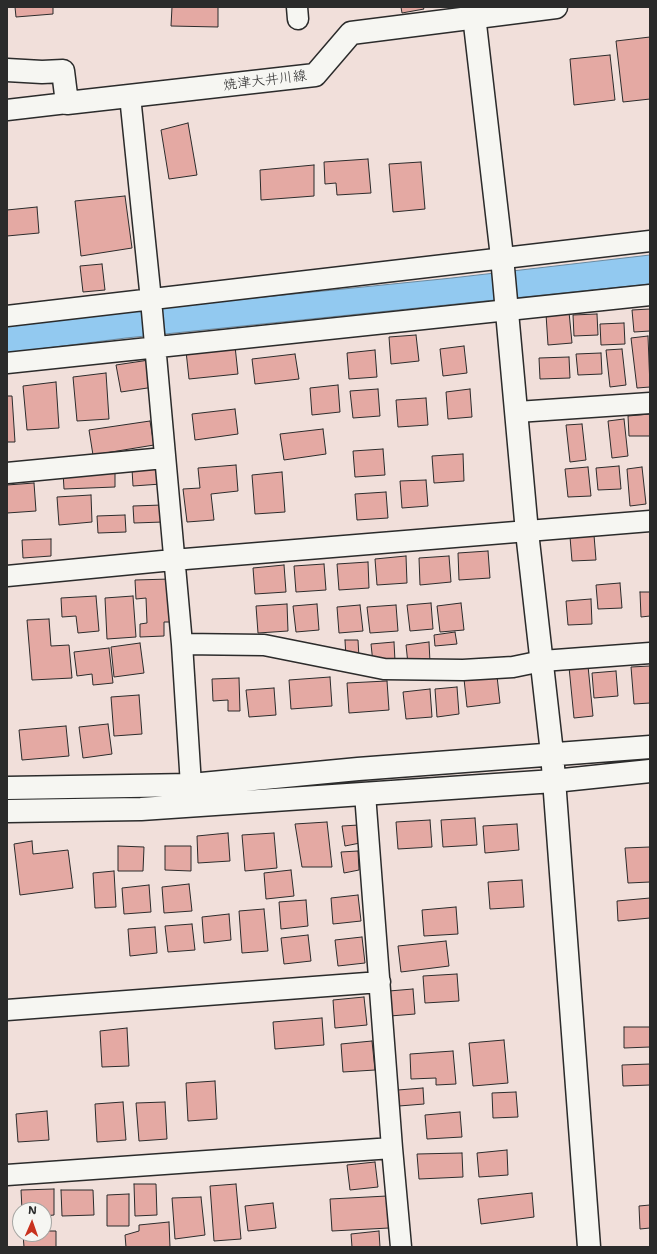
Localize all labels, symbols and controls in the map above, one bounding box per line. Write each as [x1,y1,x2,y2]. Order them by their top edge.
street label: 焼津大井川線 [222,68,308,94]
north arrow [12,1202,52,1242]
text: N [28,1203,37,1218]

